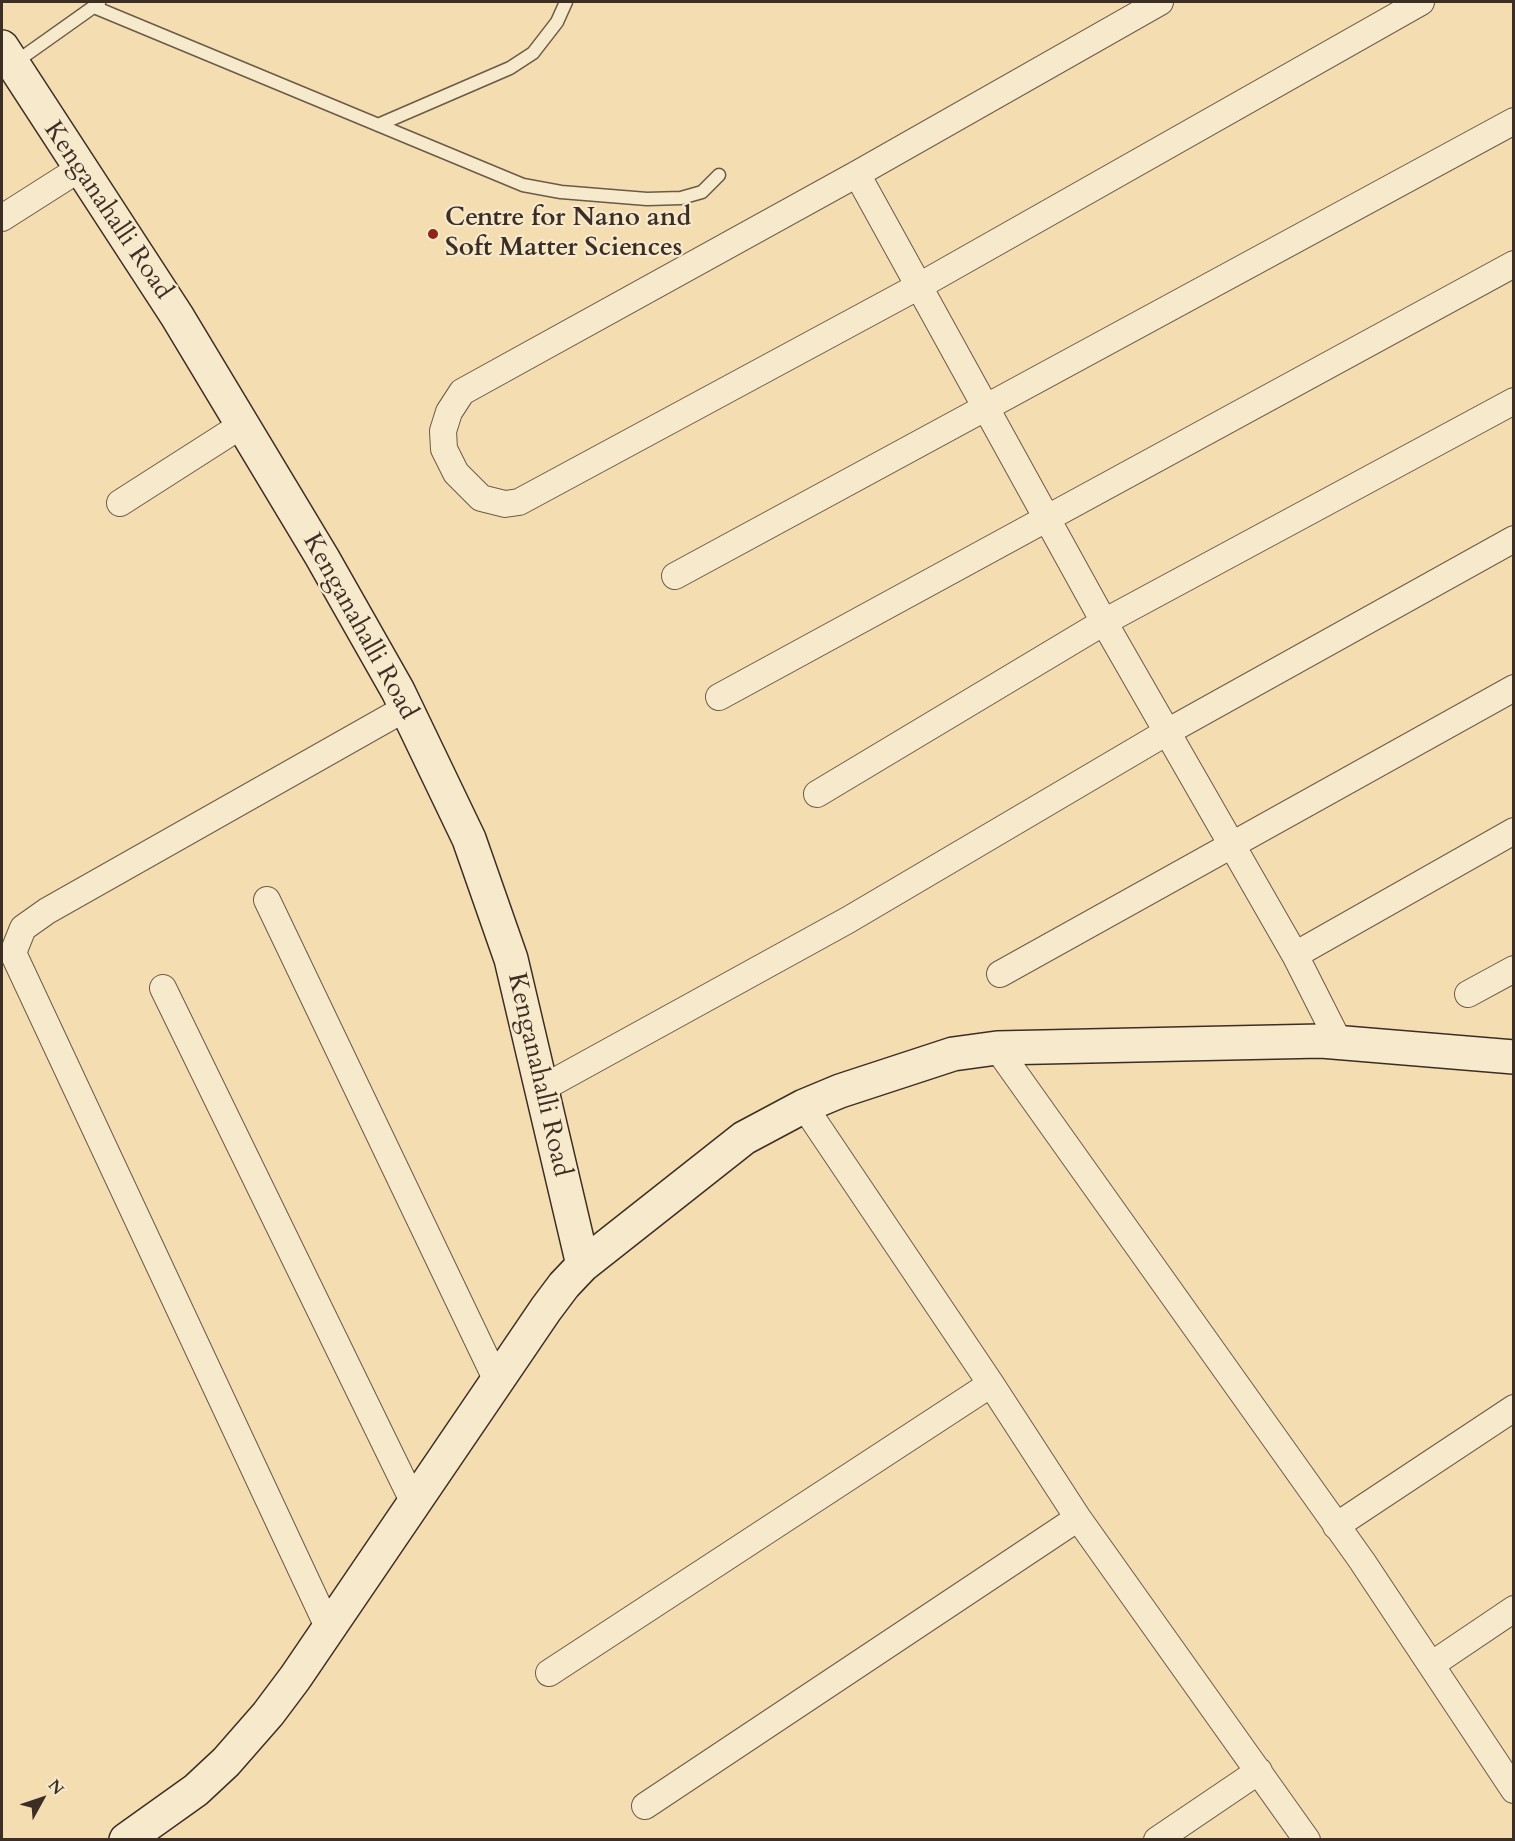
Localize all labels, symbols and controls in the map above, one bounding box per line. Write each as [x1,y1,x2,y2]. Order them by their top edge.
street label: Kenganahalli Road [36,116,178,306]
place label: Centre for Nano and Soft Matter Sciences [445,203,691,264]
marker: Centre for Nano and Soft Matter Sciences [426,227,440,241]
street label: Kenganahalli Road [295,529,423,725]
street label: Kenganahalli Road [499,970,577,1180]
north arrow [12,1769,72,1829]
text: N [43,1775,69,1800]

